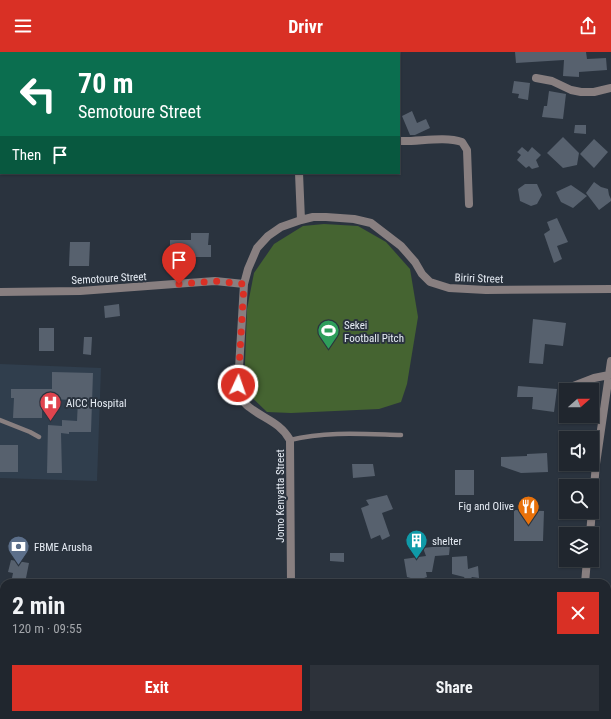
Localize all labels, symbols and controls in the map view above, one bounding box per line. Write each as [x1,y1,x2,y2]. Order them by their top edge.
icon: menu [12,15,34,37]
icon: share [577,15,599,37]
text: Drivr [288,16,323,37]
text: 70 m [78,67,134,100]
icon: left [12,68,64,120]
text: Semotoure Street [78,101,201,122]
icon: arrive [49,144,71,166]
text: Then [12,146,41,164]
pin [162,243,196,284]
icon: arrive [168,249,190,271]
street label: Semotoure Street [71,270,147,287]
street label: Biriri Street [454,271,503,286]
sports icon: Sekei Football Pitch [316,318,342,351]
place label: Sekei Football Pitch [344,319,404,345]
position arrow [217,364,259,406]
north arrow [559,383,599,423]
map controls [559,383,599,567]
hospital icon: AICC Hospital [37,390,63,423]
place label: AICC Hospital [66,397,126,410]
button: sound [559,431,599,471]
street label: Jomo Kenyatta Street [274,449,287,543]
button: search [559,479,599,519]
restaurant icon: Fig and Olive [516,493,542,526]
place label: Fig and Olive [458,500,514,513]
button: layers [559,527,599,567]
building icon: shelter [404,528,430,561]
bank icon: FBME Arusha [6,534,32,567]
place label: shelter [432,535,462,548]
place label: FBME Arusha [34,541,92,554]
text: 2 min [12,592,65,620]
button: close [557,592,599,634]
text: 120 m · 09:55 [12,621,82,636]
button: Exit [12,665,302,711]
button: Share [310,665,599,711]

